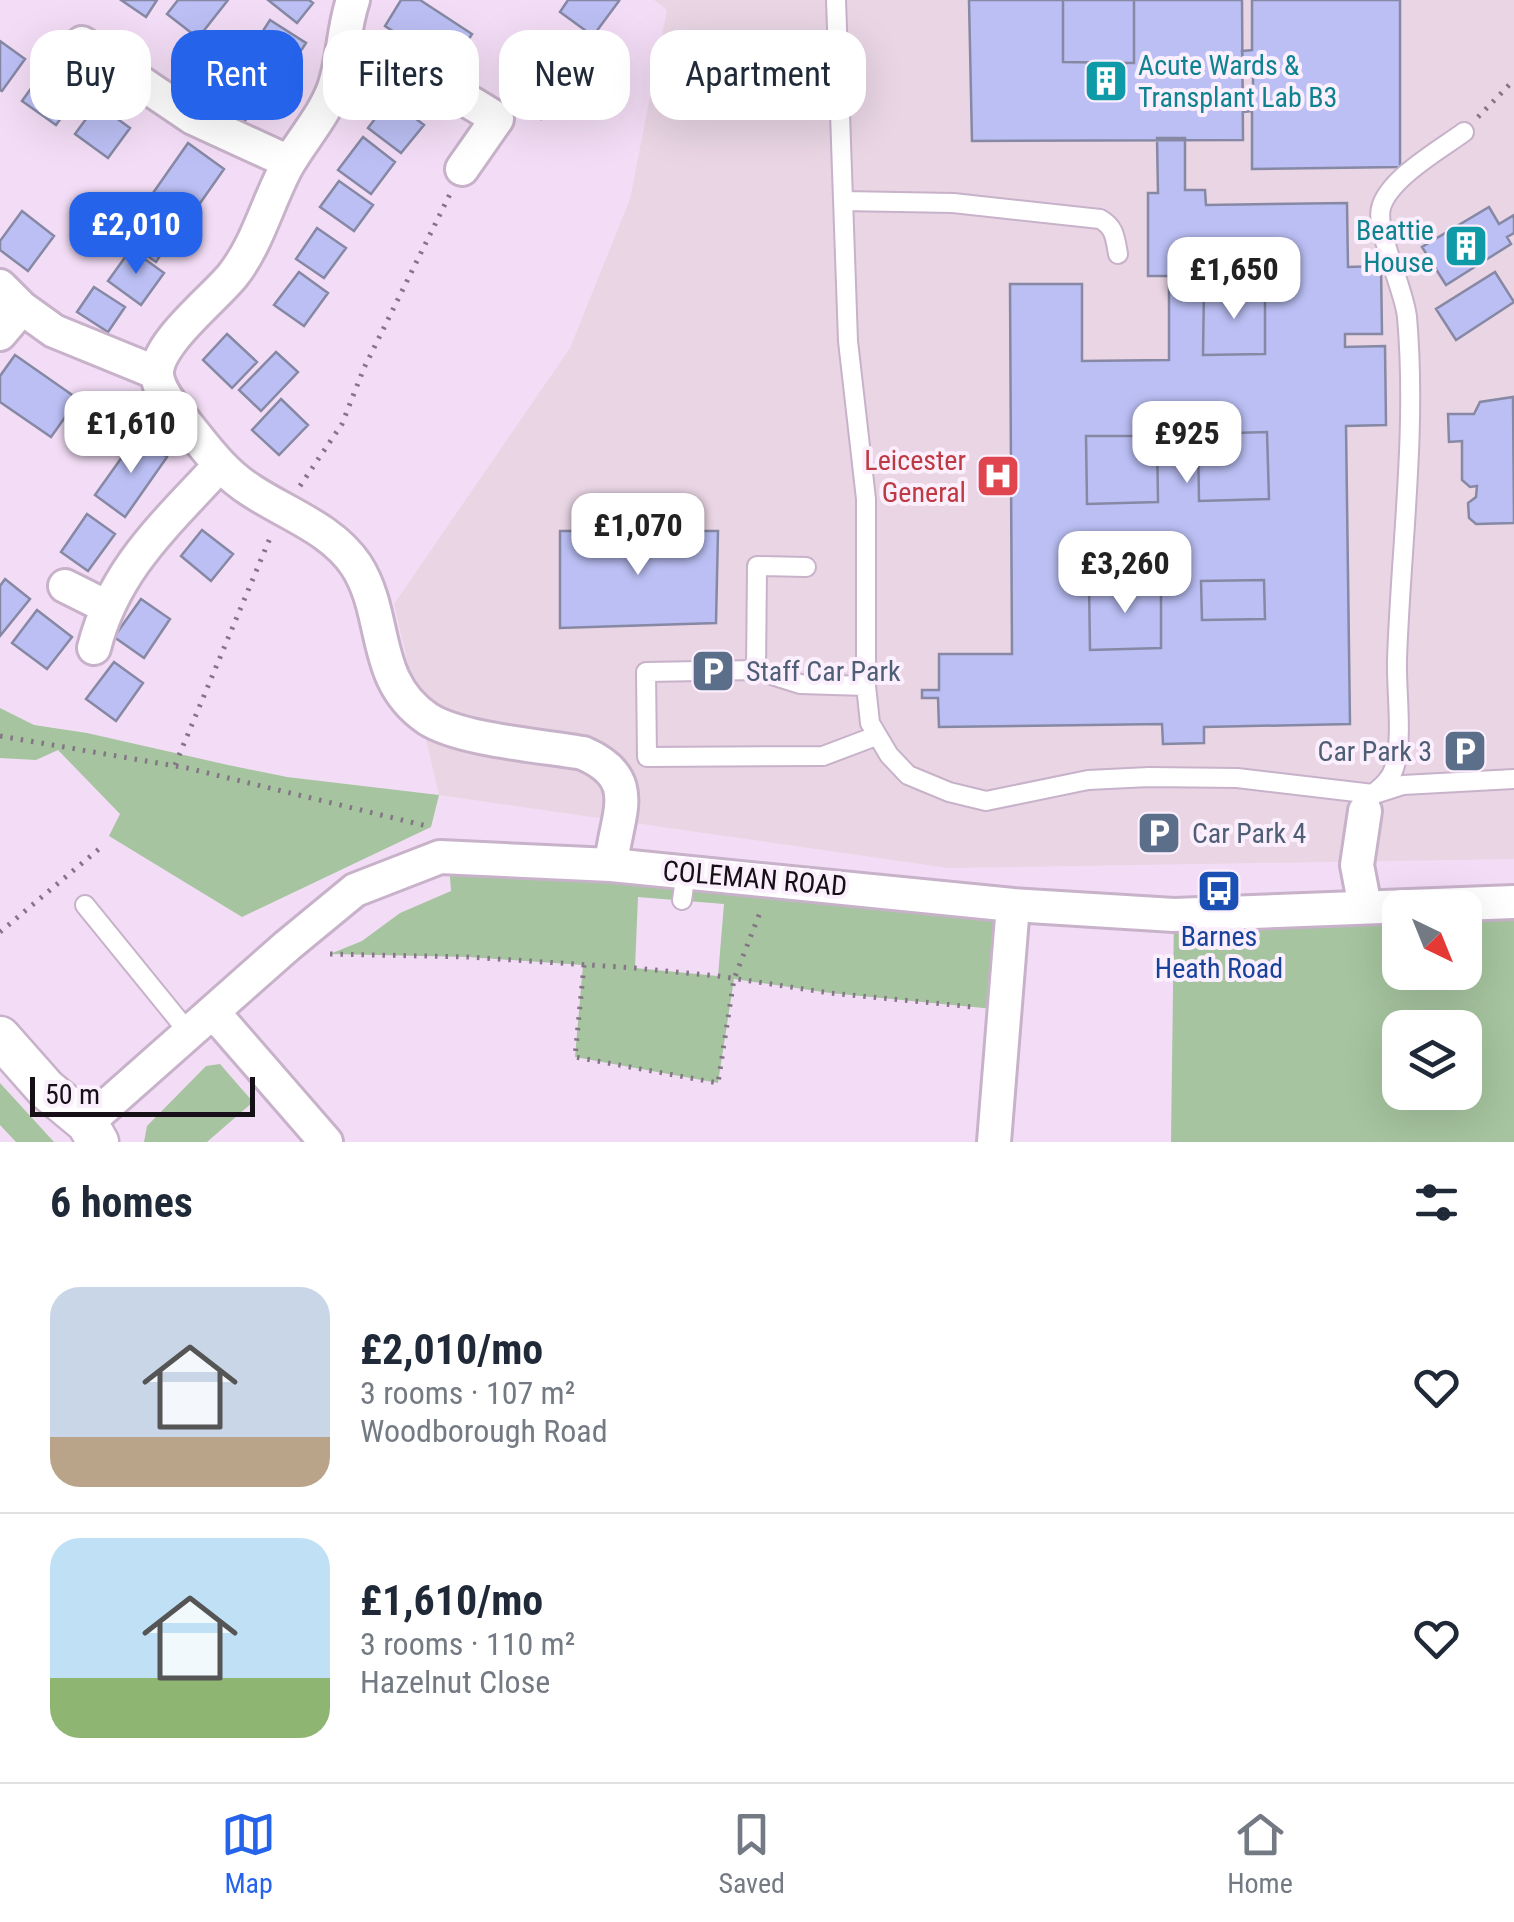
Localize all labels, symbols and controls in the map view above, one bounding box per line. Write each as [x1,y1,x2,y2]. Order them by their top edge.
chip: Buy [30,30,151,120]
chip: Rent [171,30,303,120]
chip: Filters [323,30,479,120]
chip: New [499,30,630,120]
chip: Apartment [650,30,866,120]
place label: Acute Wards & Transplant Lab B3 [1138,49,1337,114]
building icon: Acute Wards & Transplant Lab B3 [1083,58,1129,104]
pin: £2,010 [55,192,217,277]
text: £2,010 [91,205,181,243]
place label: Beattie House [1356,214,1434,279]
building icon: Beattie House [1443,223,1489,269]
pin: £1,650 [1153,237,1315,322]
text: £1,650 [1189,250,1279,288]
pin: £1,610 [50,391,212,476]
pin: £925 [1128,401,1246,486]
text: £1,610 [86,404,176,442]
text: £925 [1154,414,1220,452]
place label: Leicester General [864,444,966,509]
hospital icon: Leicester General [975,453,1021,499]
pin: £1,070 [557,493,719,578]
text: £1,070 [593,506,683,544]
pin: £3,260 [1044,531,1206,616]
text: £3,260 [1080,544,1170,582]
parking icon: Staff Car Park [690,648,736,694]
place label: Staff Car Park [746,655,901,688]
parking icon: Car Park 3 [1442,728,1488,774]
place label: Car Park 3 [1318,735,1432,768]
parking icon: Car Park 4 [1136,810,1182,856]
place label: Car Park 4 [1192,817,1306,850]
street label: COLEMAN ROAD [661,854,848,903]
bus stop icon: Barnes Heath Road [1196,868,1242,914]
north arrow [1382,890,1482,990]
map controls [1382,890,1482,1110]
place label: Barnes Heath Road [1155,920,1283,985]
button: layers [1382,1010,1482,1110]
scale bar [30,1072,255,1116]
text: 50 m [45,1078,100,1111]
icon: filters [1409,1175,1464,1230]
text: 6 homes [50,1178,193,1227]
text: £2,010/mo [360,1325,543,1374]
icon: home [130,1327,250,1447]
icon: heart [1409,1360,1464,1415]
text: 3 rooms · 107 m² [360,1374,575,1412]
text: Woodborough Road [360,1412,608,1450]
text: £1,610/mo [360,1576,543,1625]
icon: home [130,1578,250,1698]
icon: heart [1409,1611,1464,1666]
text: 3 rooms · 110 m² [360,1625,575,1663]
text: Hazelnut Close [360,1663,550,1701]
tab: Map [221,1807,276,1900]
tab: Saved [718,1807,785,1900]
tab: Home [1227,1807,1293,1900]

